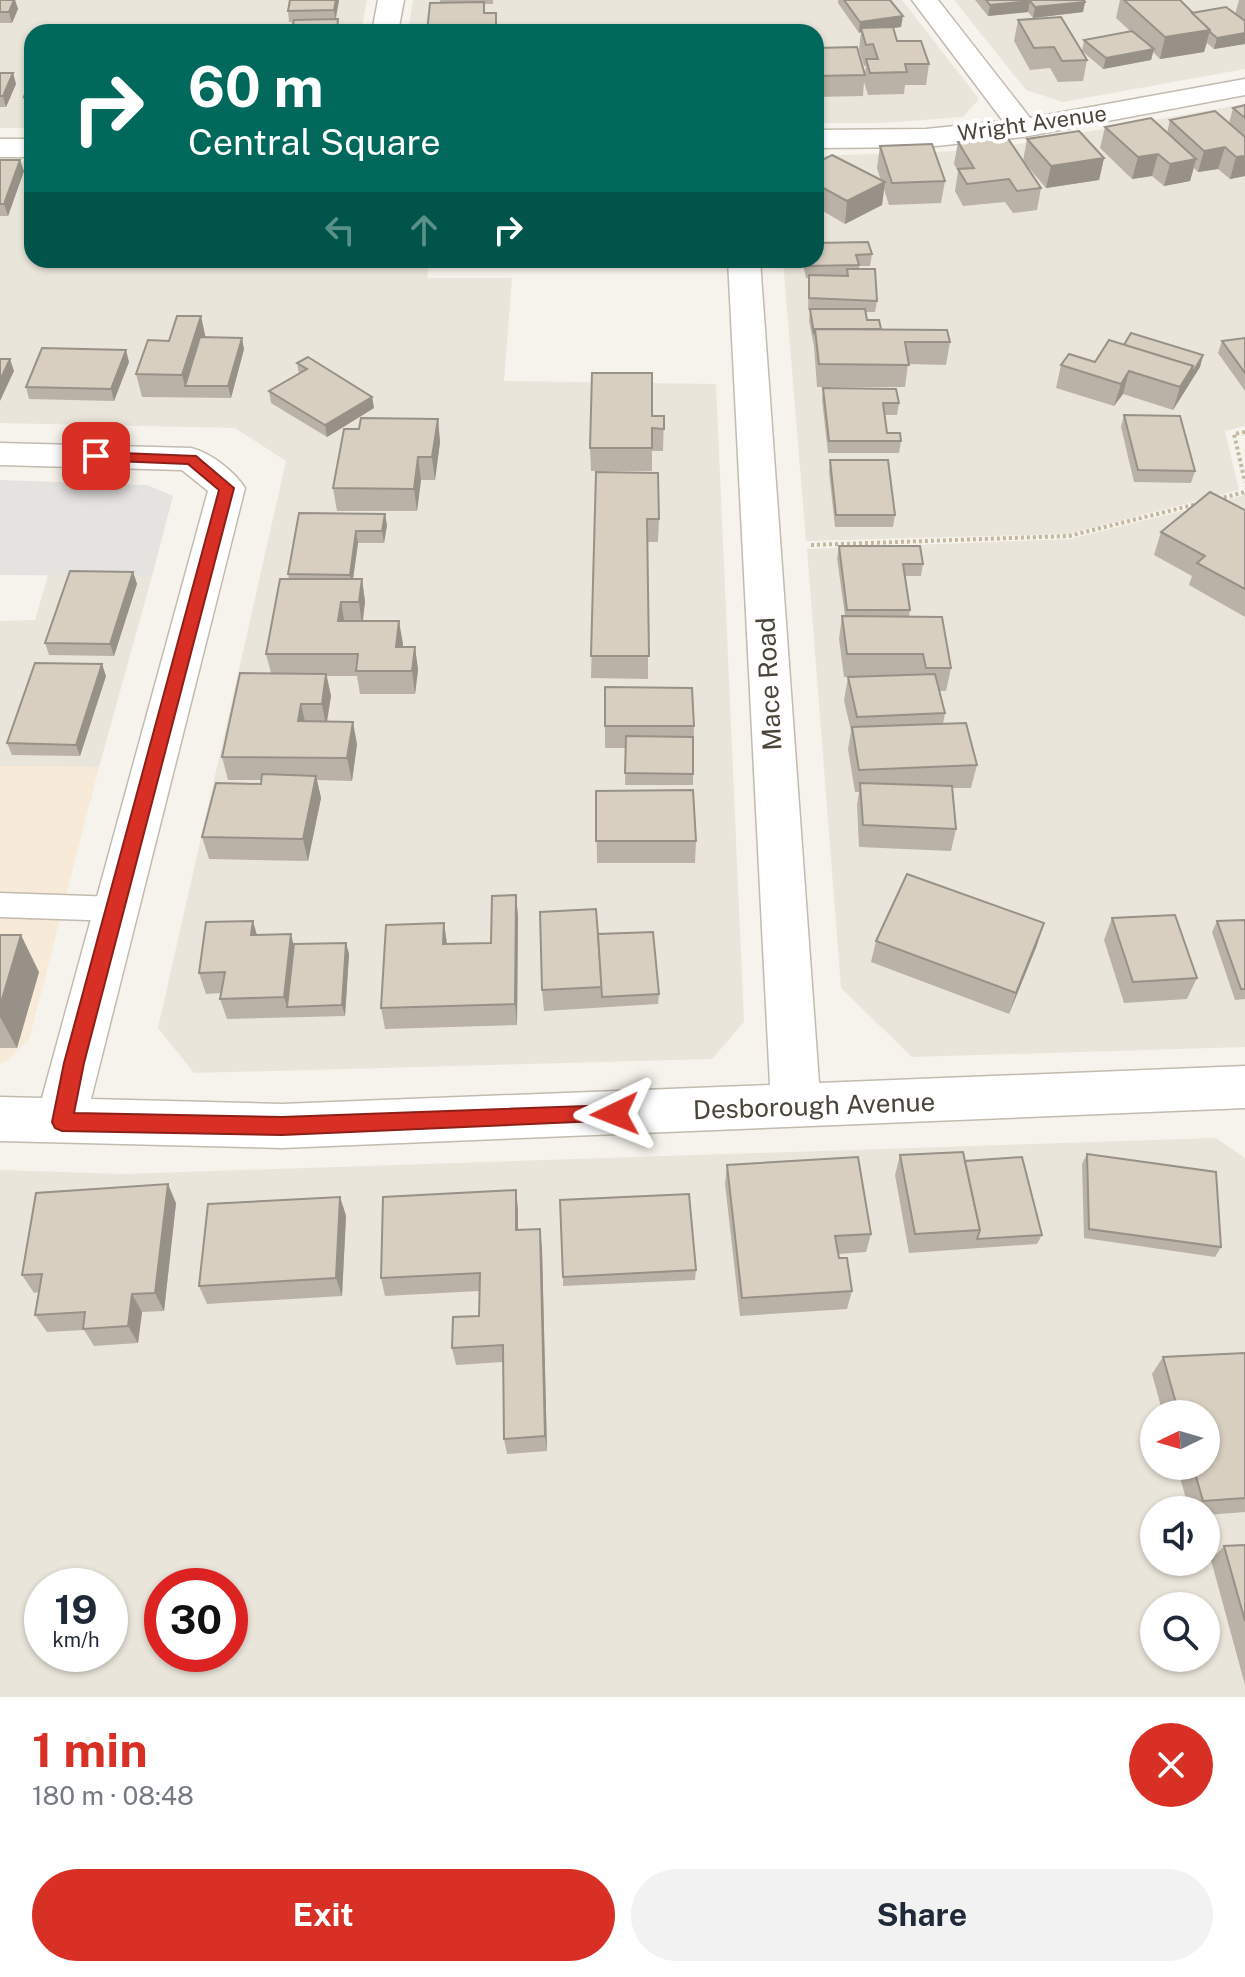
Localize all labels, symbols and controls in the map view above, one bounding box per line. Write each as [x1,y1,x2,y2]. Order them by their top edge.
text: 60 m [188,54,324,120]
icon: right [56,56,160,160]
street label: Wright Avenue [956,100,1108,146]
text: Central Square [188,121,441,163]
icon: left [318,208,362,252]
icon: ahead [402,208,446,252]
icon: right [486,208,530,252]
pin [62,422,130,490]
icon: arrive [74,434,118,478]
street label: Mace Road [750,616,787,752]
position arrow [573,1072,657,1156]
street label: Desborough Avenue [692,1086,936,1125]
north arrow [1140,1400,1220,1480]
map controls [1140,1400,1220,1672]
button: sound [1140,1496,1220,1576]
speed limit sign: 30 [144,1568,248,1672]
text: 19 [54,1586,98,1633]
button: search [1140,1592,1220,1672]
text: km/h [52,1628,100,1652]
text: 1 min [32,1721,148,1778]
button: close [1129,1723,1213,1807]
text: 180 m · 08:48 [32,1780,194,1811]
button: Exit [32,1869,615,1961]
button: Share [631,1869,1213,1961]

